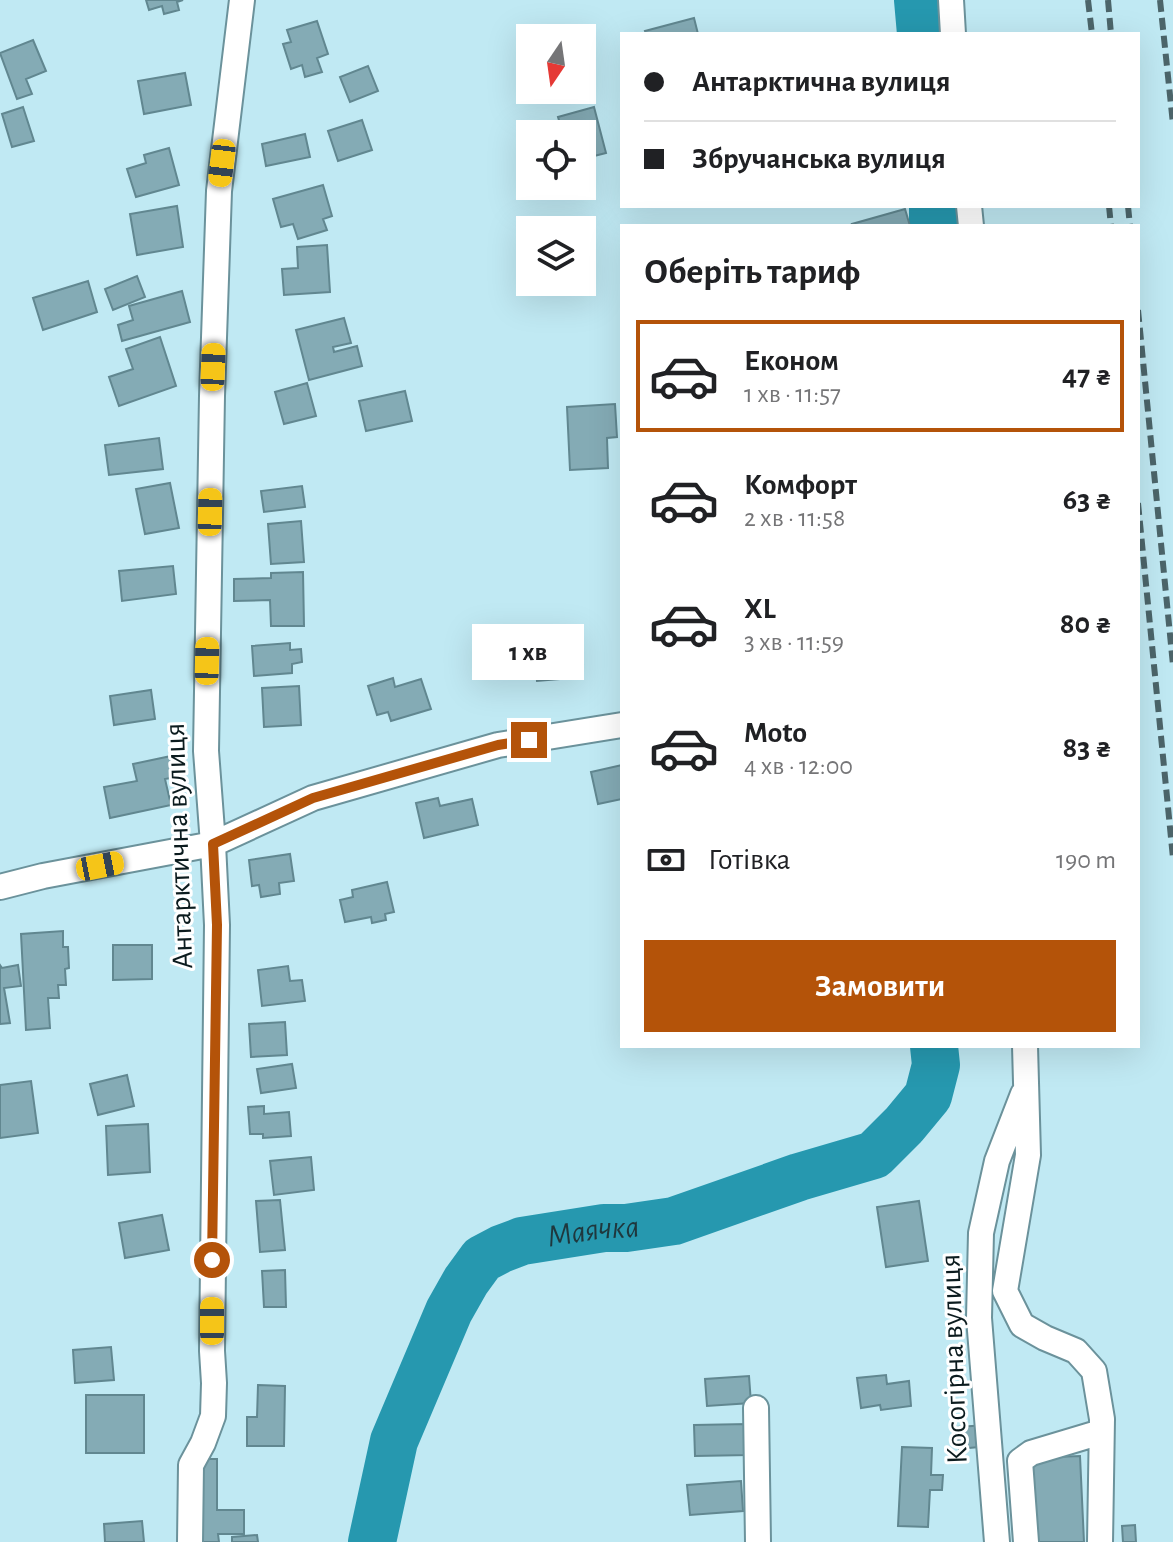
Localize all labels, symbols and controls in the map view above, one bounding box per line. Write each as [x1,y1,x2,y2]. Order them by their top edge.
north arrow [516,24,596,104]
map controls [516,24,596,296]
text: Антарктична вулиця [692,67,951,97]
button: locate [516,120,596,200]
car [207,138,237,188]
text: Збручанська вулиця [692,144,946,174]
button: layers [516,216,596,296]
text: Оберіть тариф [644,254,860,290]
icon: car [648,340,720,412]
car [200,343,226,391]
text: Економ [744,346,839,376]
text: 47 ₴ [1062,361,1112,391]
text: 1 хв · 11:57 [744,381,841,407]
icon: car [648,464,720,536]
text: Комфорт [744,470,857,500]
text: 63 ₴ [1063,485,1112,515]
car [198,488,222,536]
text: 2 хв · 11:58 [744,505,845,531]
icon: car [648,588,720,660]
text: XL [744,594,776,624]
text: 80 ₴ [1060,609,1112,639]
callout: 1 хв [473,624,585,680]
text: 3 хв · 11:59 [744,629,844,655]
car [195,637,219,685]
text: 1 хв [509,639,547,665]
icon: car [648,712,720,784]
text: Moto [744,718,807,748]
street label: Антарктична вулиця [160,722,198,970]
route end [511,722,547,758]
text: 83 ₴ [1062,733,1112,763]
text: 4 хв · 12:00 [744,753,853,779]
icon: cash [644,838,688,882]
text: Готівка [708,845,791,875]
text: 190 m [1056,847,1116,873]
car [74,850,126,882]
button: Замовити [644,940,1116,1032]
water label: Маячка [545,1210,641,1253]
route start [194,1242,230,1278]
street label: Косогірна вулиця [935,1253,973,1465]
car [200,1297,224,1345]

